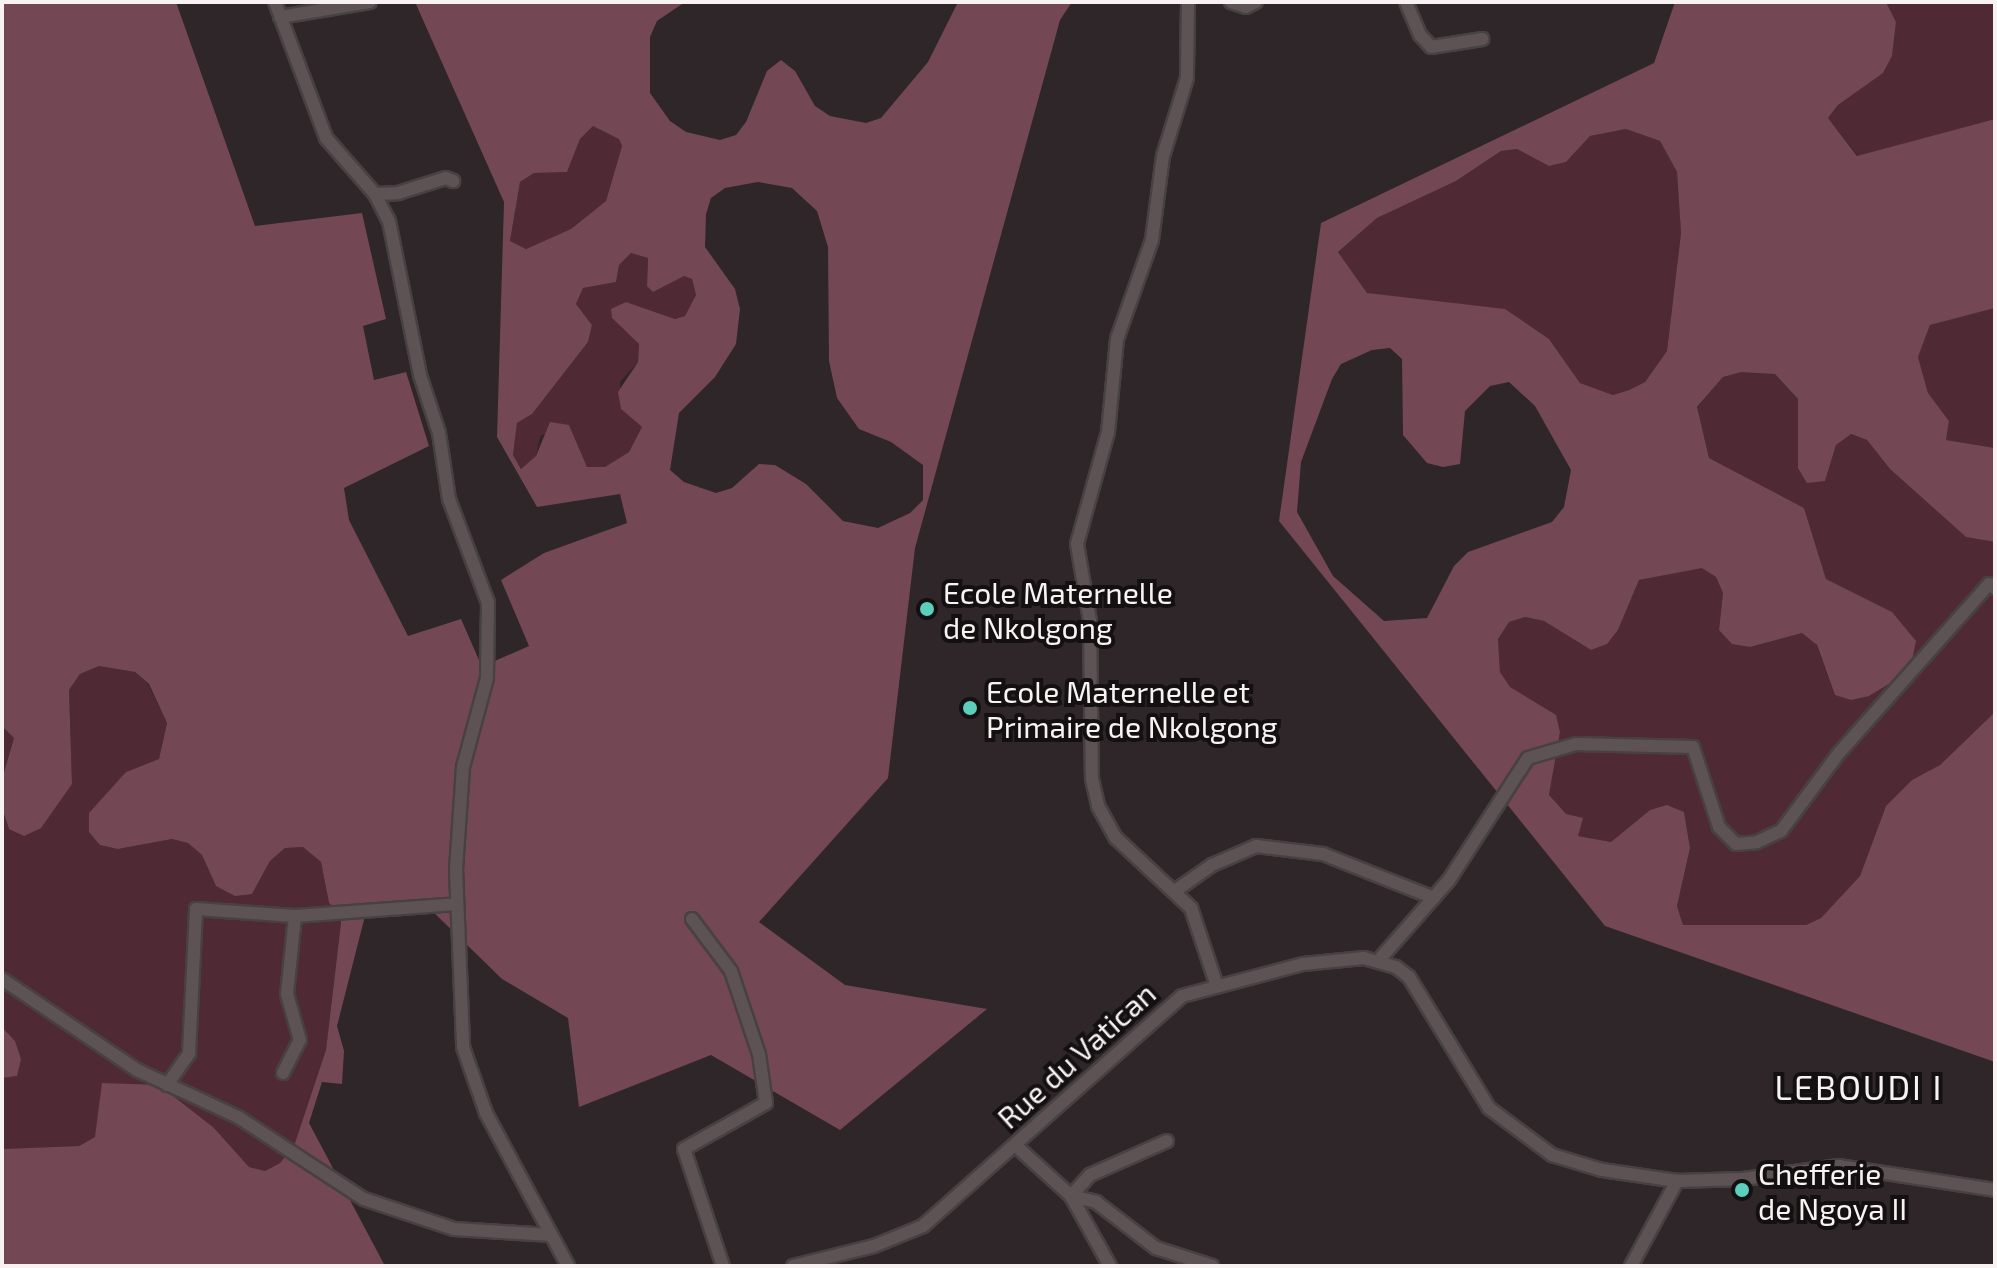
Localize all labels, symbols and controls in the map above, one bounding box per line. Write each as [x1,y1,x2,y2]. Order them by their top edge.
place label: Ecole Maternelle de Nkolgong [943,574,1173,644]
marker: Ecole Maternelle de Nkolgong [918,600,936,618]
place label: Ecole Maternelle et Primaire de Nkolgong [986,673,1278,744]
marker: Ecole Maternelle et Primaire de Nkolgong [961,699,979,717]
street label: Rue du Vatican [989,974,1163,1136]
district label: LEBOUDI I [1775,1067,1943,1107]
place label: Chefferie de Ngoya II [1758,1155,1907,1226]
marker: Chefferie de Ngoya II [1733,1181,1751,1199]

